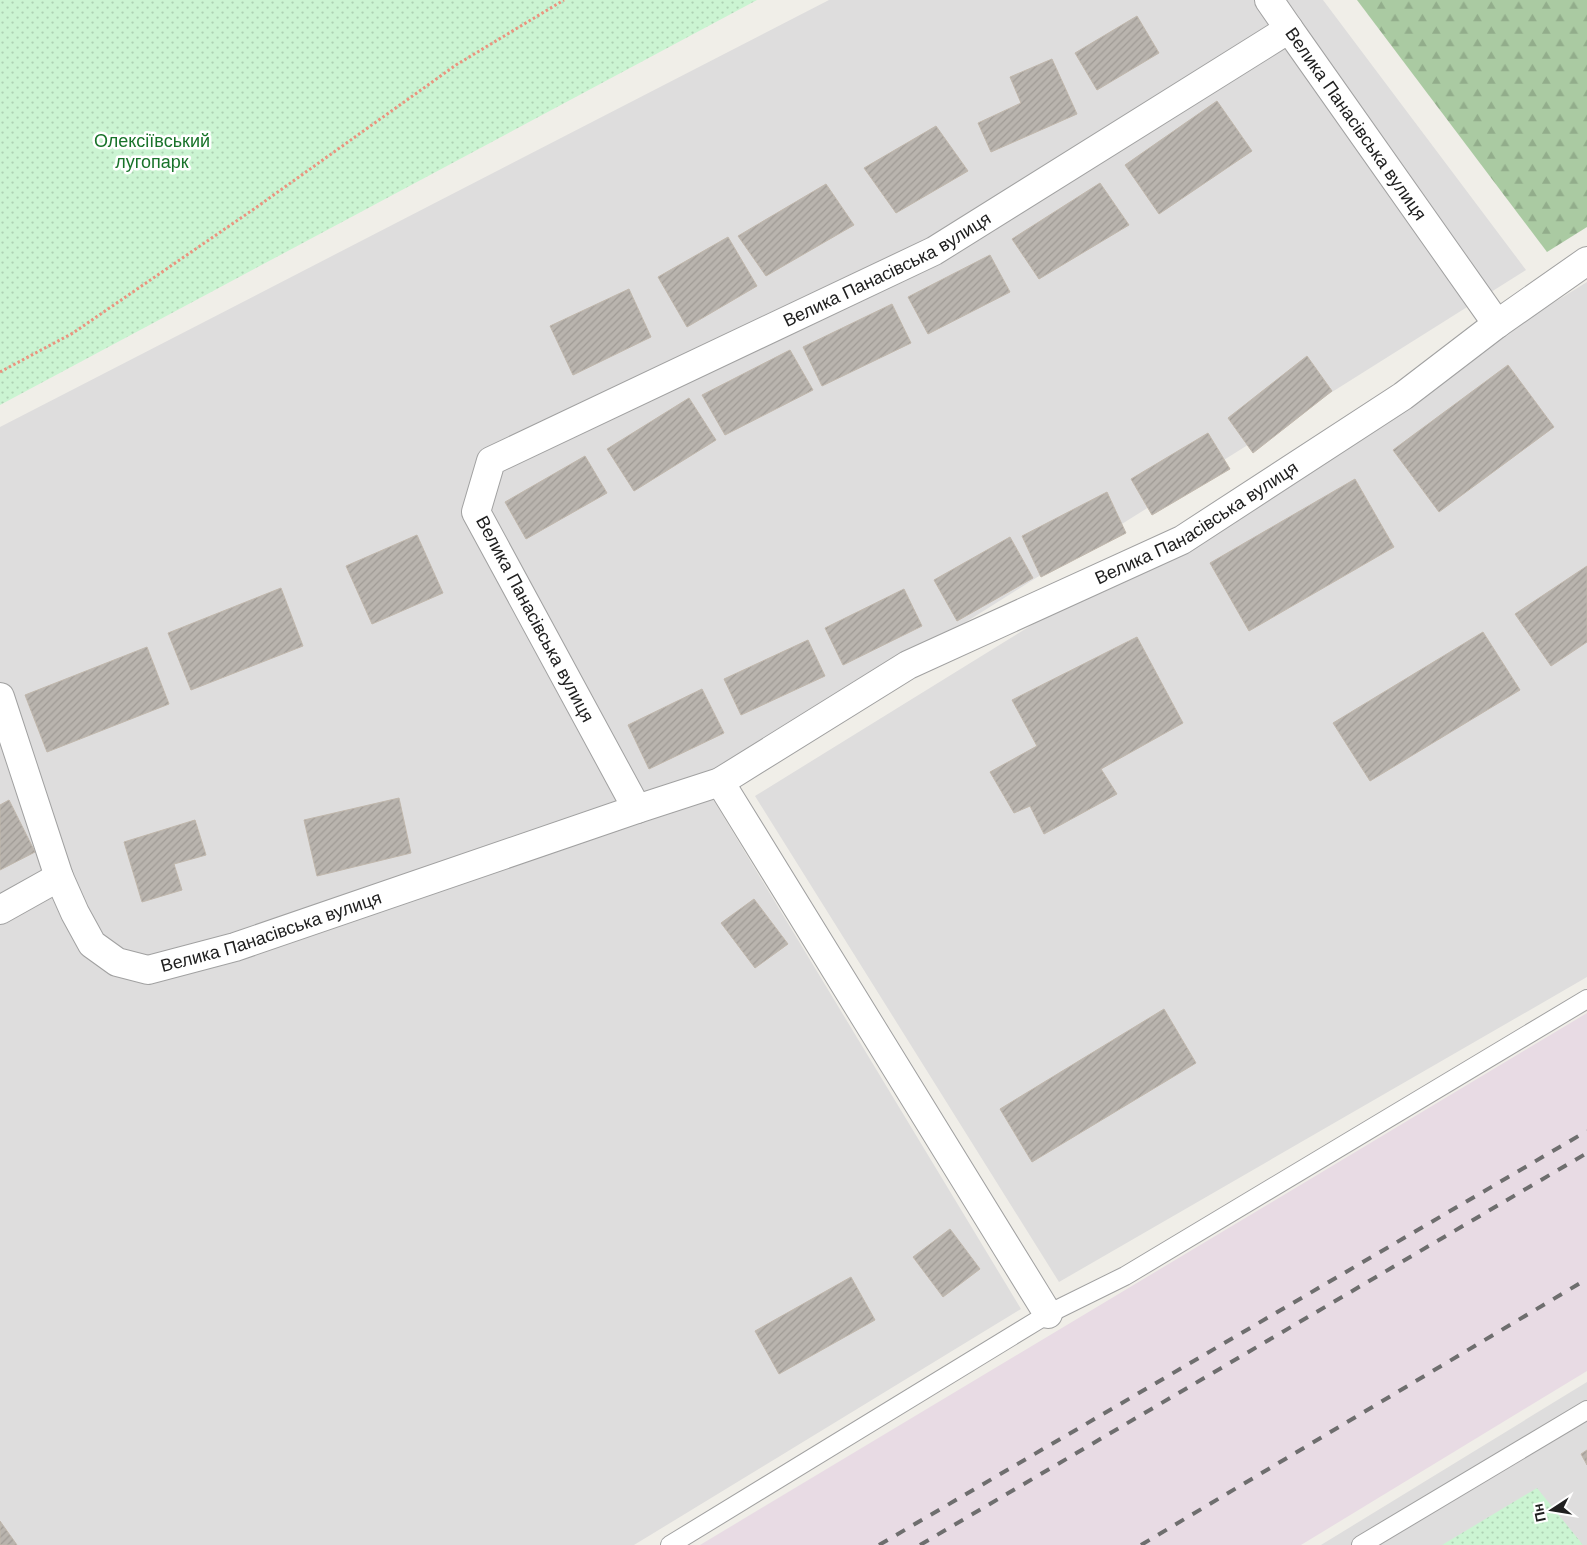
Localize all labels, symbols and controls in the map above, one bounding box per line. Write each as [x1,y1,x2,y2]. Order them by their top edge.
street label: Велика Панасівська вулиця [1281,24,1431,224]
park label: Олексіївський лугопарк [94,131,210,172]
street label: Велика Панасівська вулиця [780,208,995,331]
street label: Велика Панасівська вулиця [1092,457,1302,588]
street label: Велика Панасівська вулиця [472,513,598,725]
street label: Велика Панасівська вулиця [158,887,384,976]
north arrow [1527,1485,1577,1535]
text: Пн [1530,1502,1549,1523]

